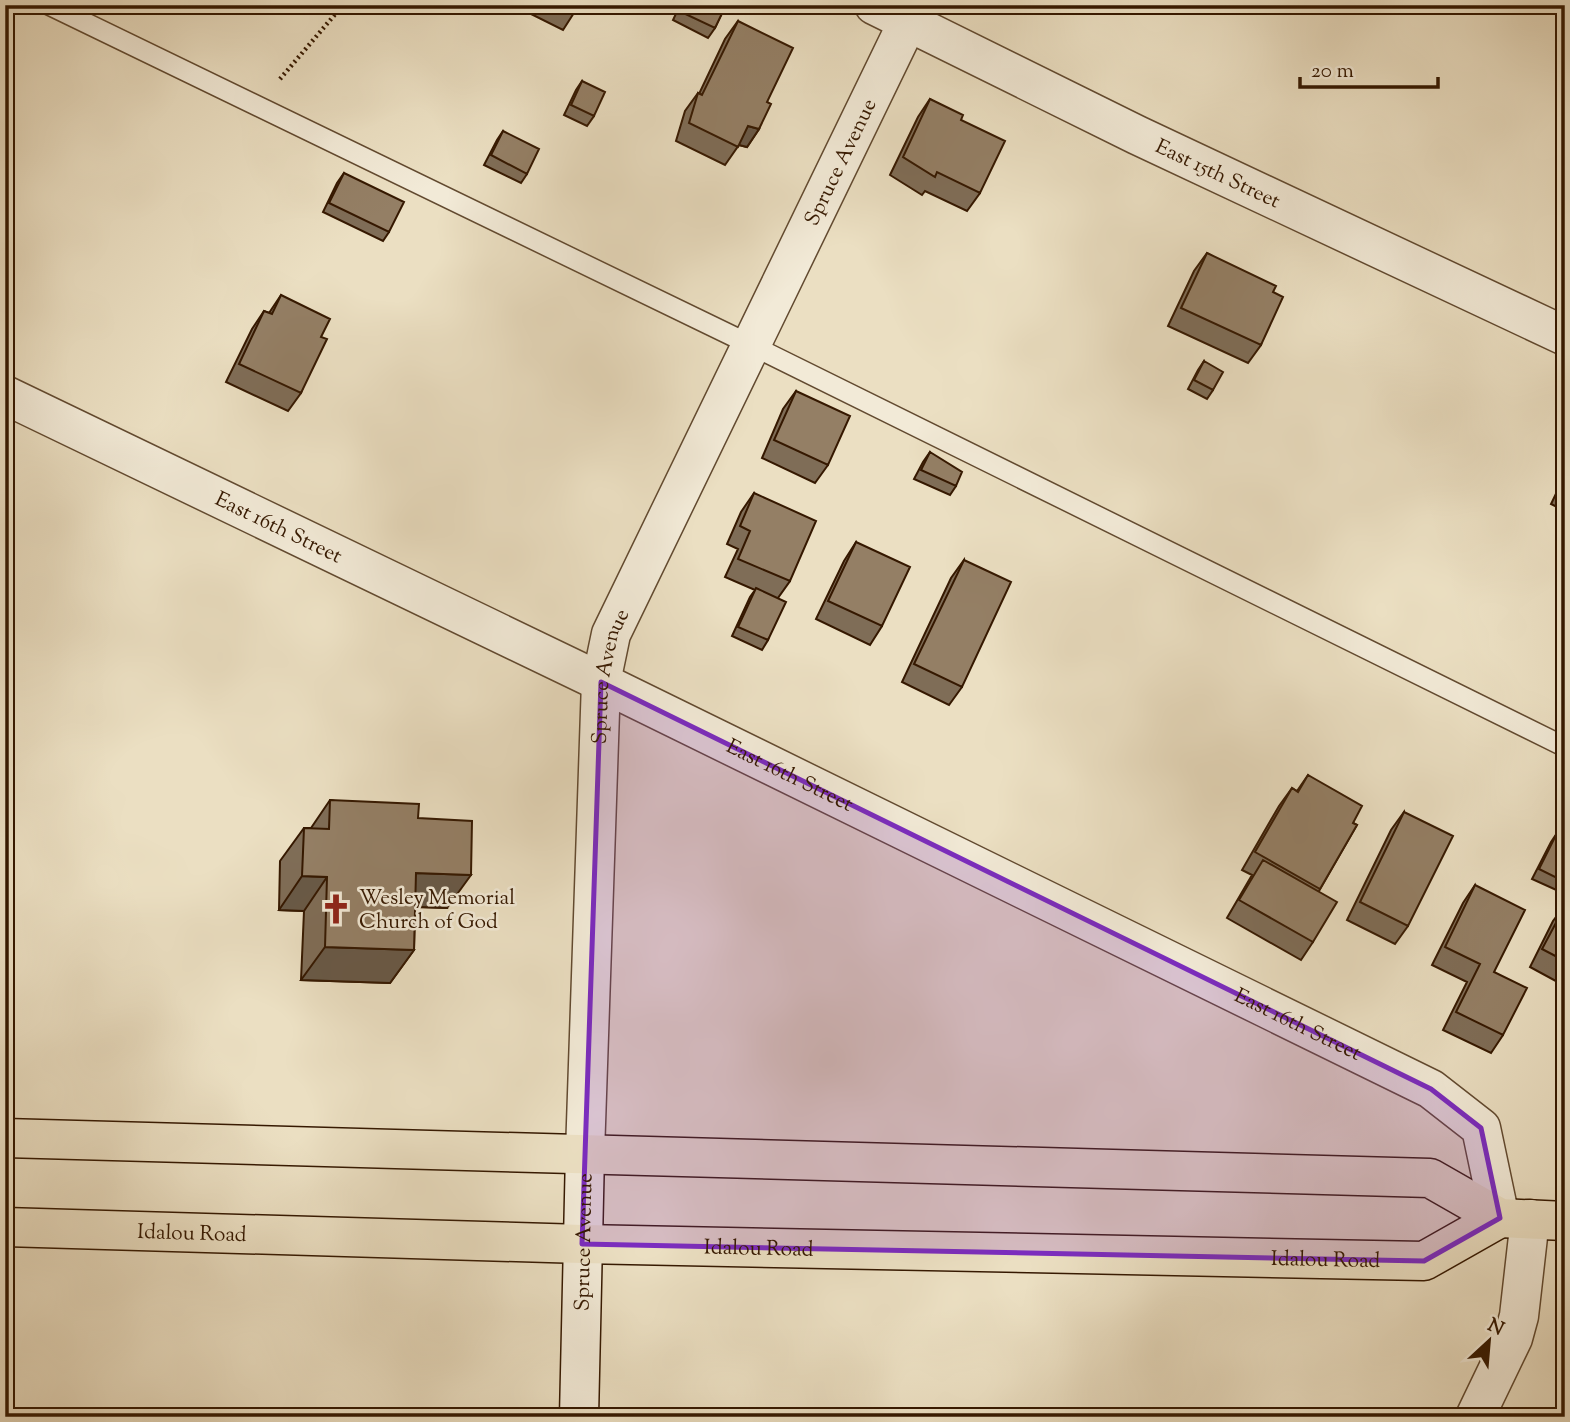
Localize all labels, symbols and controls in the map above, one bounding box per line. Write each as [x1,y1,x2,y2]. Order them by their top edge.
scale bar [1300,46,1439,90]
text: 20 m [1311,57,1354,87]
street label: Spruce Avenue [798,94,885,231]
street label: East 15th Street [1150,133,1285,217]
street label: East 16th Street [209,485,347,572]
street label: Spruce Avenue [586,604,638,745]
street label: East 16th Street [721,733,858,820]
place label: Wesley Memorial Church of God [359,884,515,938]
church icon: Wesley Memorial Church of God [319,892,353,926]
street label: East 16th Street [1229,982,1366,1070]
street label: Spruce Avenue [568,1173,602,1311]
street label: Idalou Road [137,1218,247,1251]
street label: Idalou Road [704,1233,814,1266]
street label: Idalou Road [1271,1245,1381,1277]
north arrow [1454,1306,1524,1376]
text: N [1483,1313,1508,1343]

